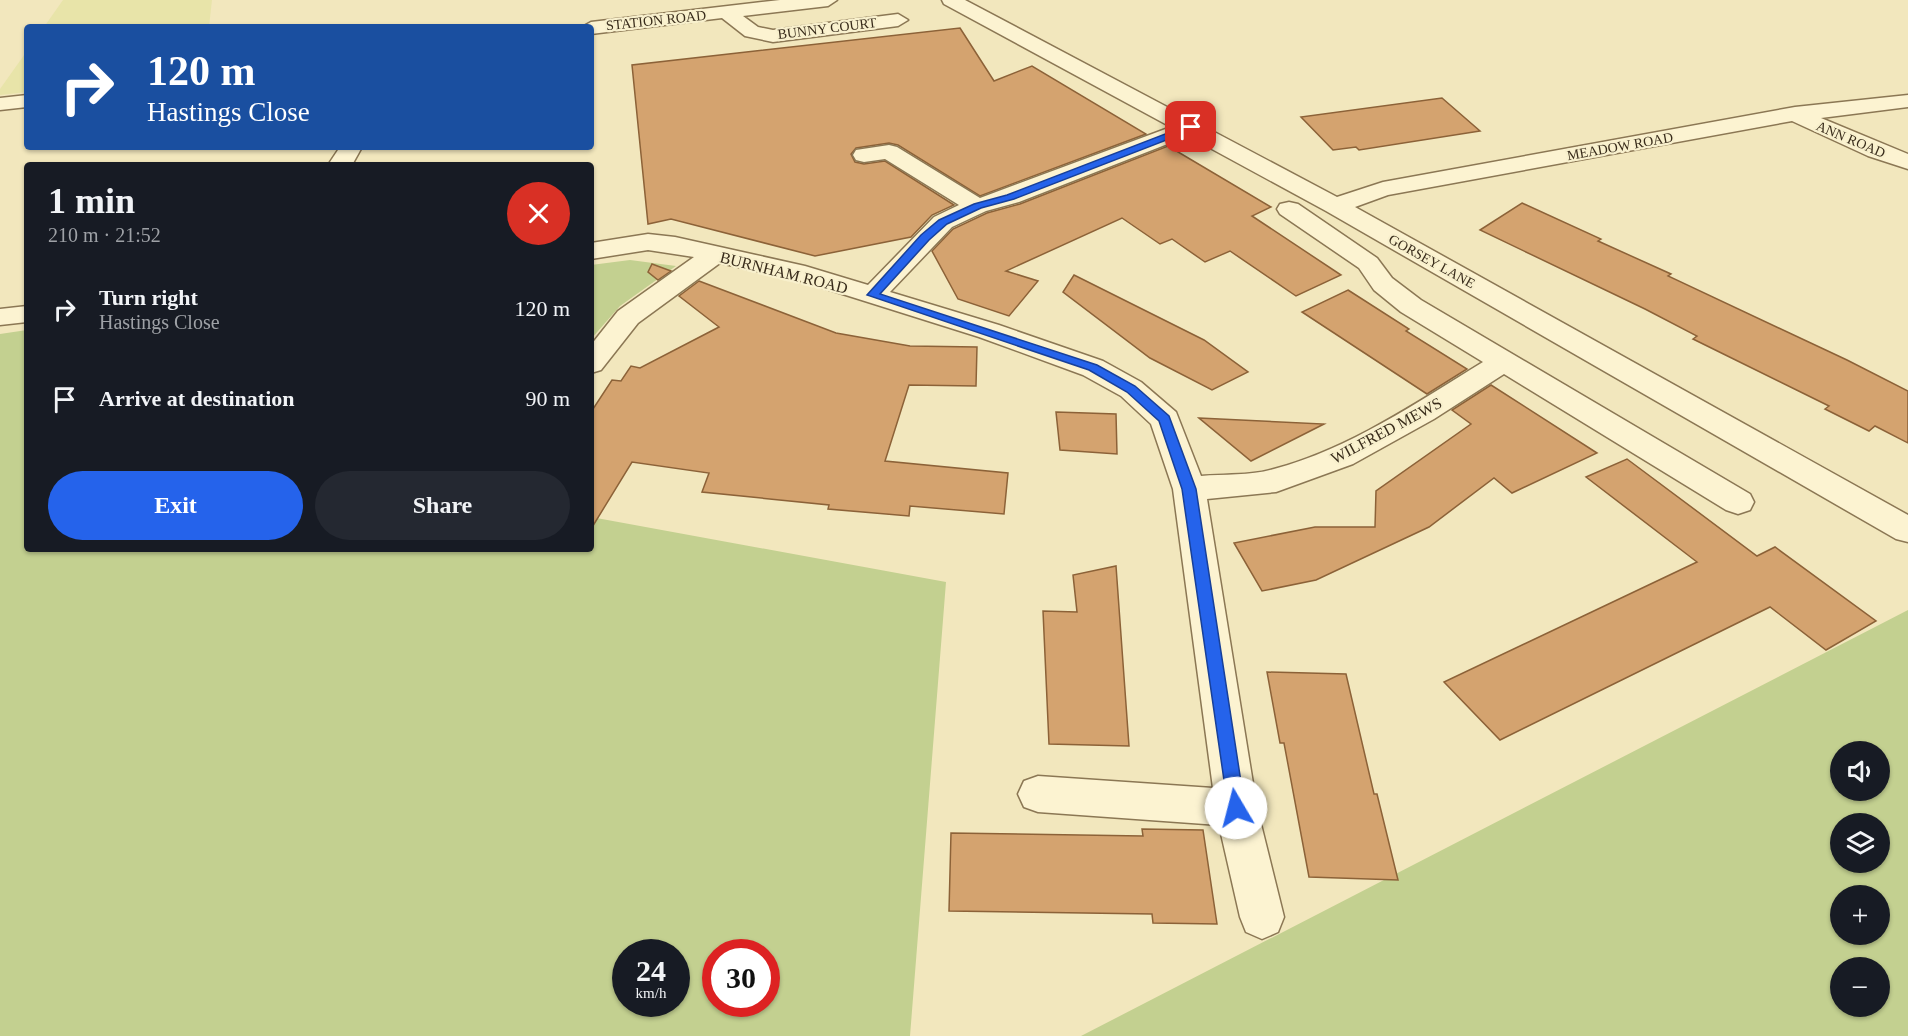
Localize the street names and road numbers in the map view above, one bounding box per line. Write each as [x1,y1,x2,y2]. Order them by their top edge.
street label: STATION ROAD [605,8,707,33]
street label: BUNNY COURT [777,15,878,42]
street label: ANN ROAD [1814,118,1888,161]
street label: MEADOW ROAD [1566,130,1674,163]
street label: GORSEY LANE [1386,232,1478,291]
street label: BURNHAM ROAD [718,248,850,297]
street label: WILFRED MEWS [1328,394,1445,467]

